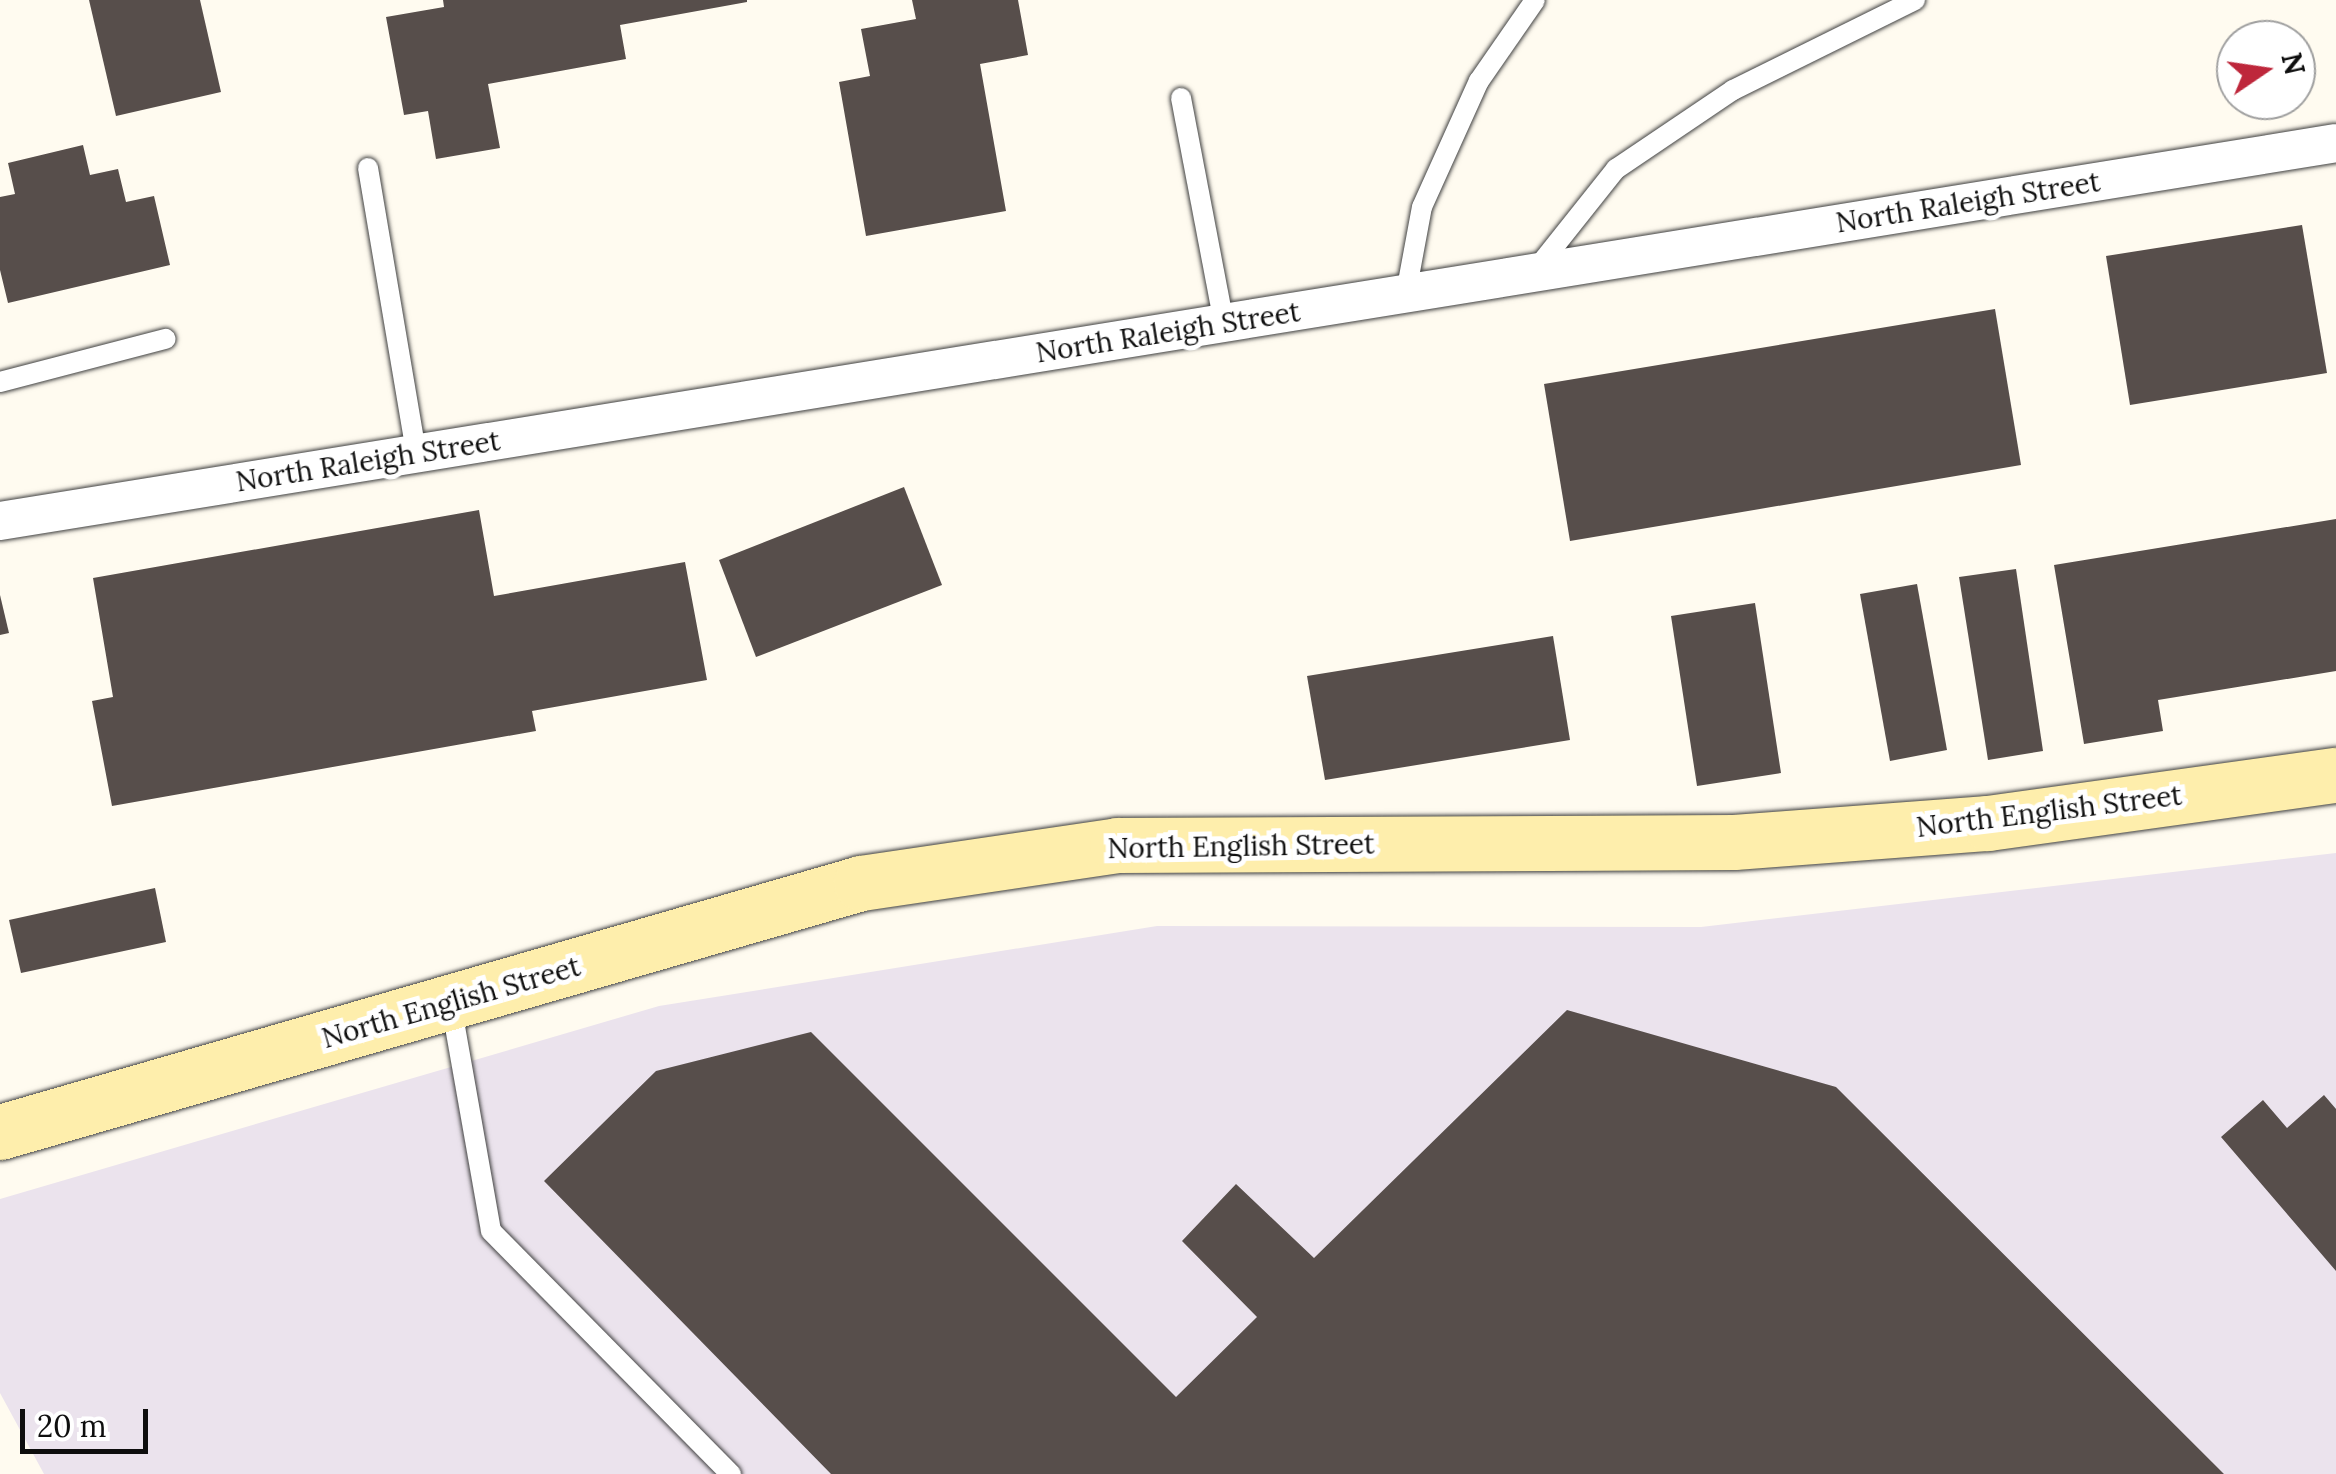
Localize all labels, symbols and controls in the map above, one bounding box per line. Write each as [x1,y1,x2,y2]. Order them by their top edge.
north arrow [2216,20,2316,120]
text: N [2273,49,2313,78]
street label: North Raleigh Street [1833,165,2103,239]
street label: North Raleigh Street [1033,295,1303,369]
street label: North Raleigh Street [233,424,503,498]
street label: North English Street [1914,778,2184,844]
street label: North English Street [1107,827,1375,865]
street label: North English Street [318,949,584,1055]
scale bar [25,1389,152,1451]
text: 20 m [37,1407,106,1445]

